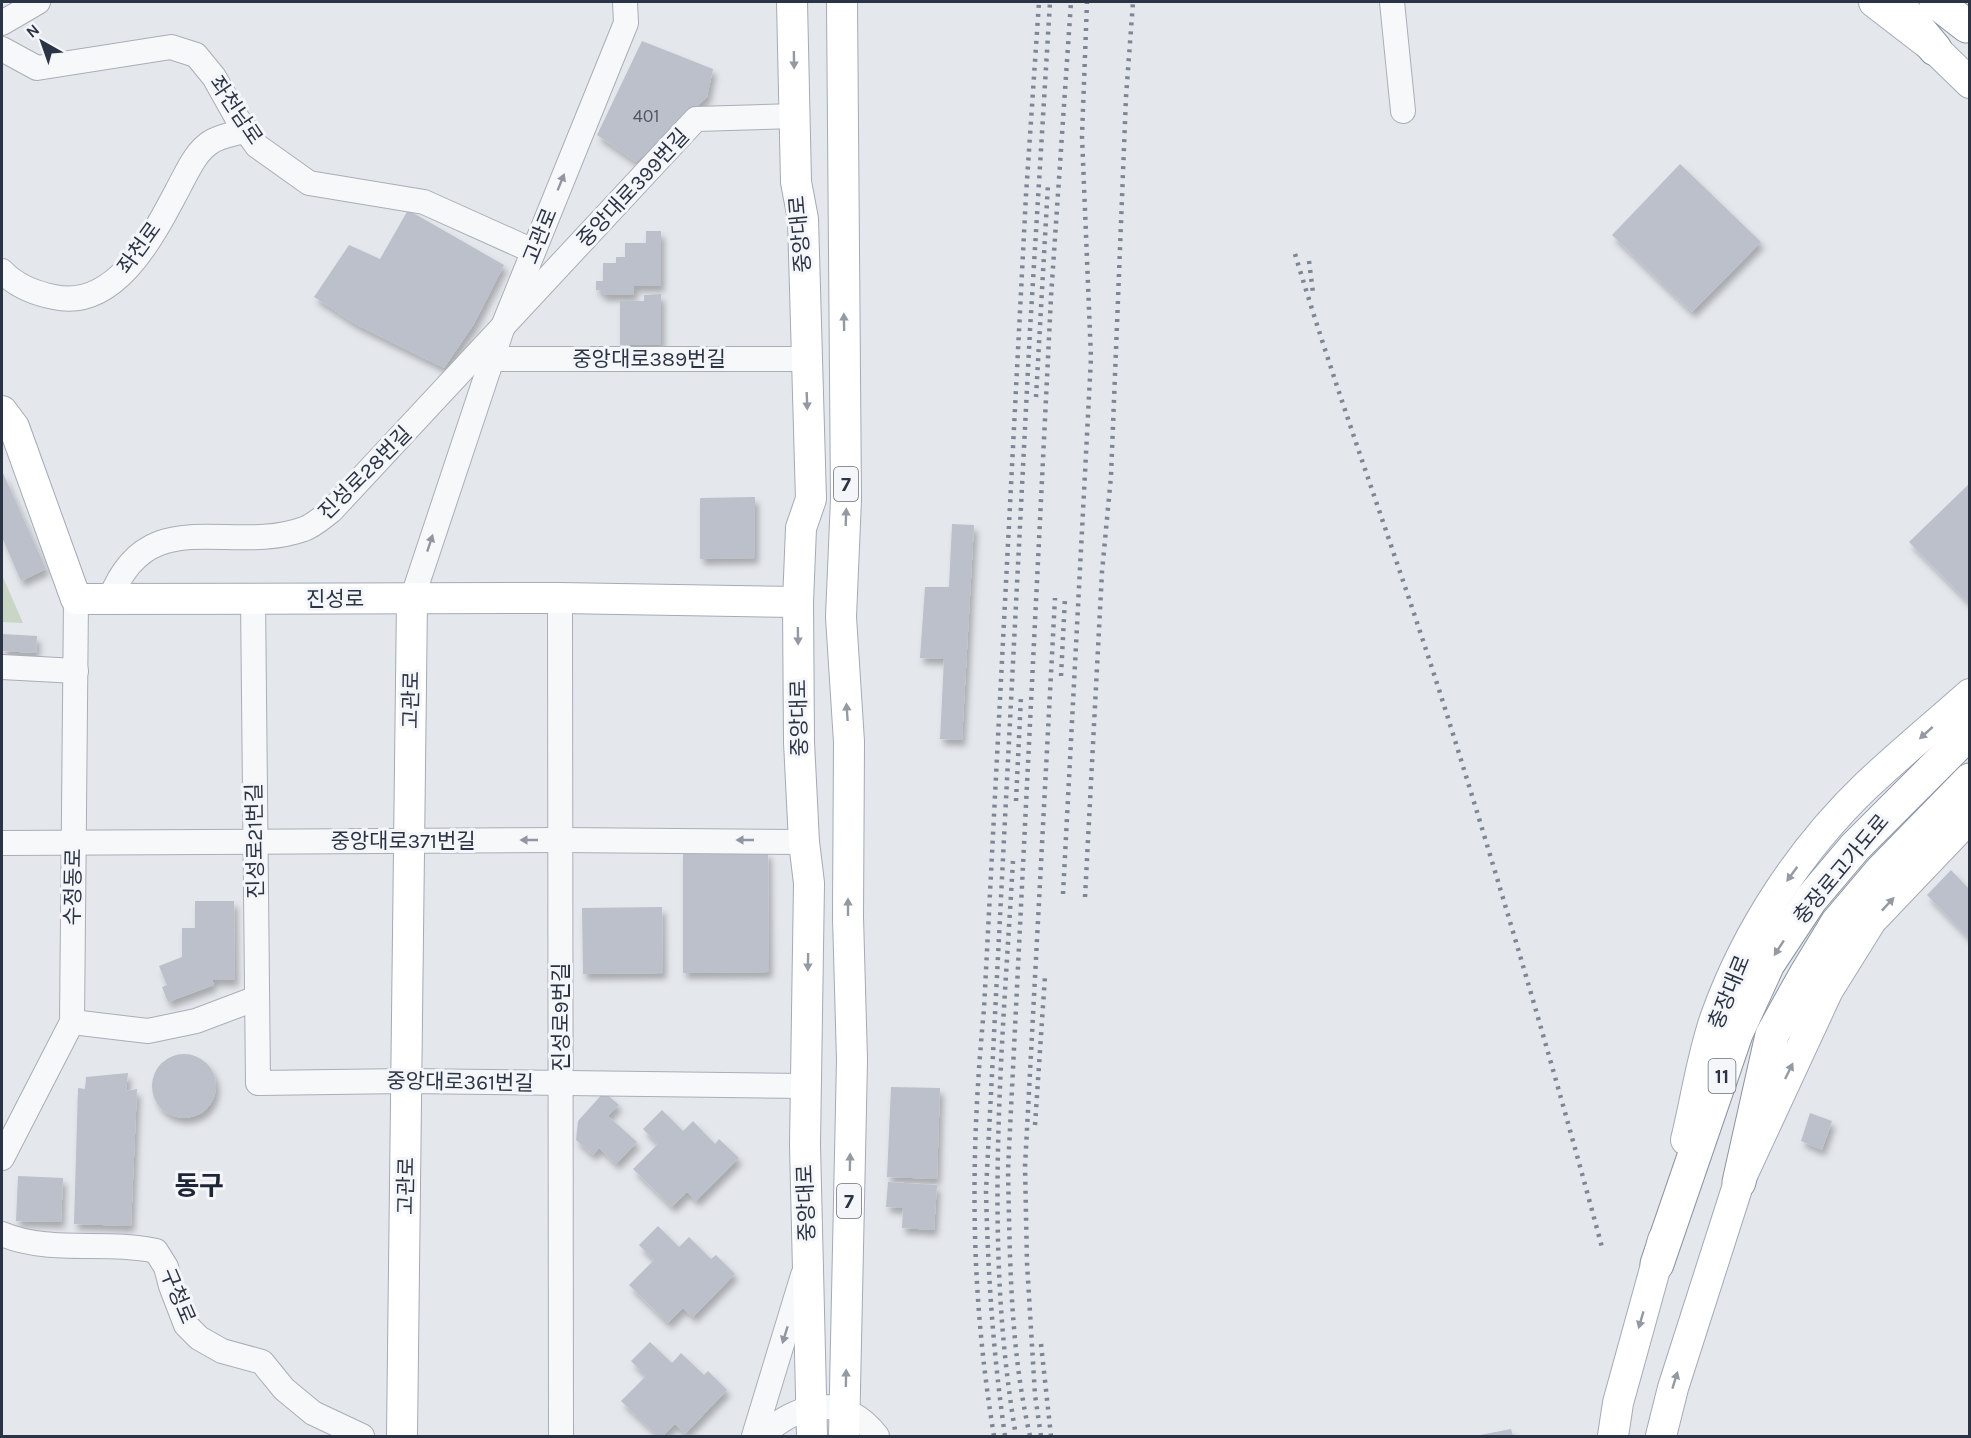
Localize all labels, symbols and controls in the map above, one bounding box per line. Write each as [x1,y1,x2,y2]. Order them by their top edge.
north arrow [12,12,72,72]
text: N [22,20,43,42]
one-way arrow [789,50,798,69]
street label: 좌천남로 [204,71,268,149]
house number: 401 [633,105,659,127]
street label: 중앙대로399번길 [572,124,694,252]
one-way arrow [556,173,566,191]
street label: 중앙대로 [785,194,815,274]
street label: 고관로 [518,205,562,267]
street label: 좌천로 [112,217,166,279]
one-way arrow [839,313,848,332]
street label: 중앙대로389번길 [572,347,726,371]
one-way arrow [803,392,812,411]
street label: 진성로28번길 [313,421,417,525]
road number: 7 [834,467,858,501]
one-way arrow [841,508,850,527]
one-way arrow [426,534,435,552]
street label: 진성로 [306,587,364,611]
one-way arrow [793,626,803,645]
street label: 고관로 [398,671,424,729]
street label: 중앙대로 [786,679,812,757]
one-way arrow [843,703,852,722]
one-way arrow [1919,726,1934,739]
street label: 진성로21번길 [242,783,268,899]
street label: 충장로고가도로 [1788,809,1894,929]
street label: 중앙대로371번길 [330,829,476,853]
one-way arrow [520,835,539,845]
one-way arrow [736,835,755,845]
street label: 수정동로 [60,848,86,926]
one-way arrow [1786,865,1798,881]
one-way arrow [1880,897,1894,911]
one-way arrow [843,898,853,917]
one-way arrow [1773,940,1784,956]
street label: 충장대로 [1703,952,1755,1032]
one-way arrow [803,953,813,972]
street label: 진성로9번길 [549,963,573,1071]
road number: 11 [1708,1059,1736,1093]
one-way arrow [1783,1062,1793,1080]
street label: 중앙대로361번길 [386,1069,534,1095]
one-way arrow [845,1153,854,1172]
street label: 고관로 [393,1157,419,1215]
street label: 중앙대로 [793,1164,819,1242]
district label: 동구 [174,1170,224,1202]
road number: 7 [837,1184,861,1218]
street label: 구청로 [156,1265,200,1327]
one-way arrow [1636,1311,1646,1329]
one-way arrow [780,1326,789,1344]
one-way arrow [841,1369,850,1388]
one-way arrow [1671,1371,1680,1389]

